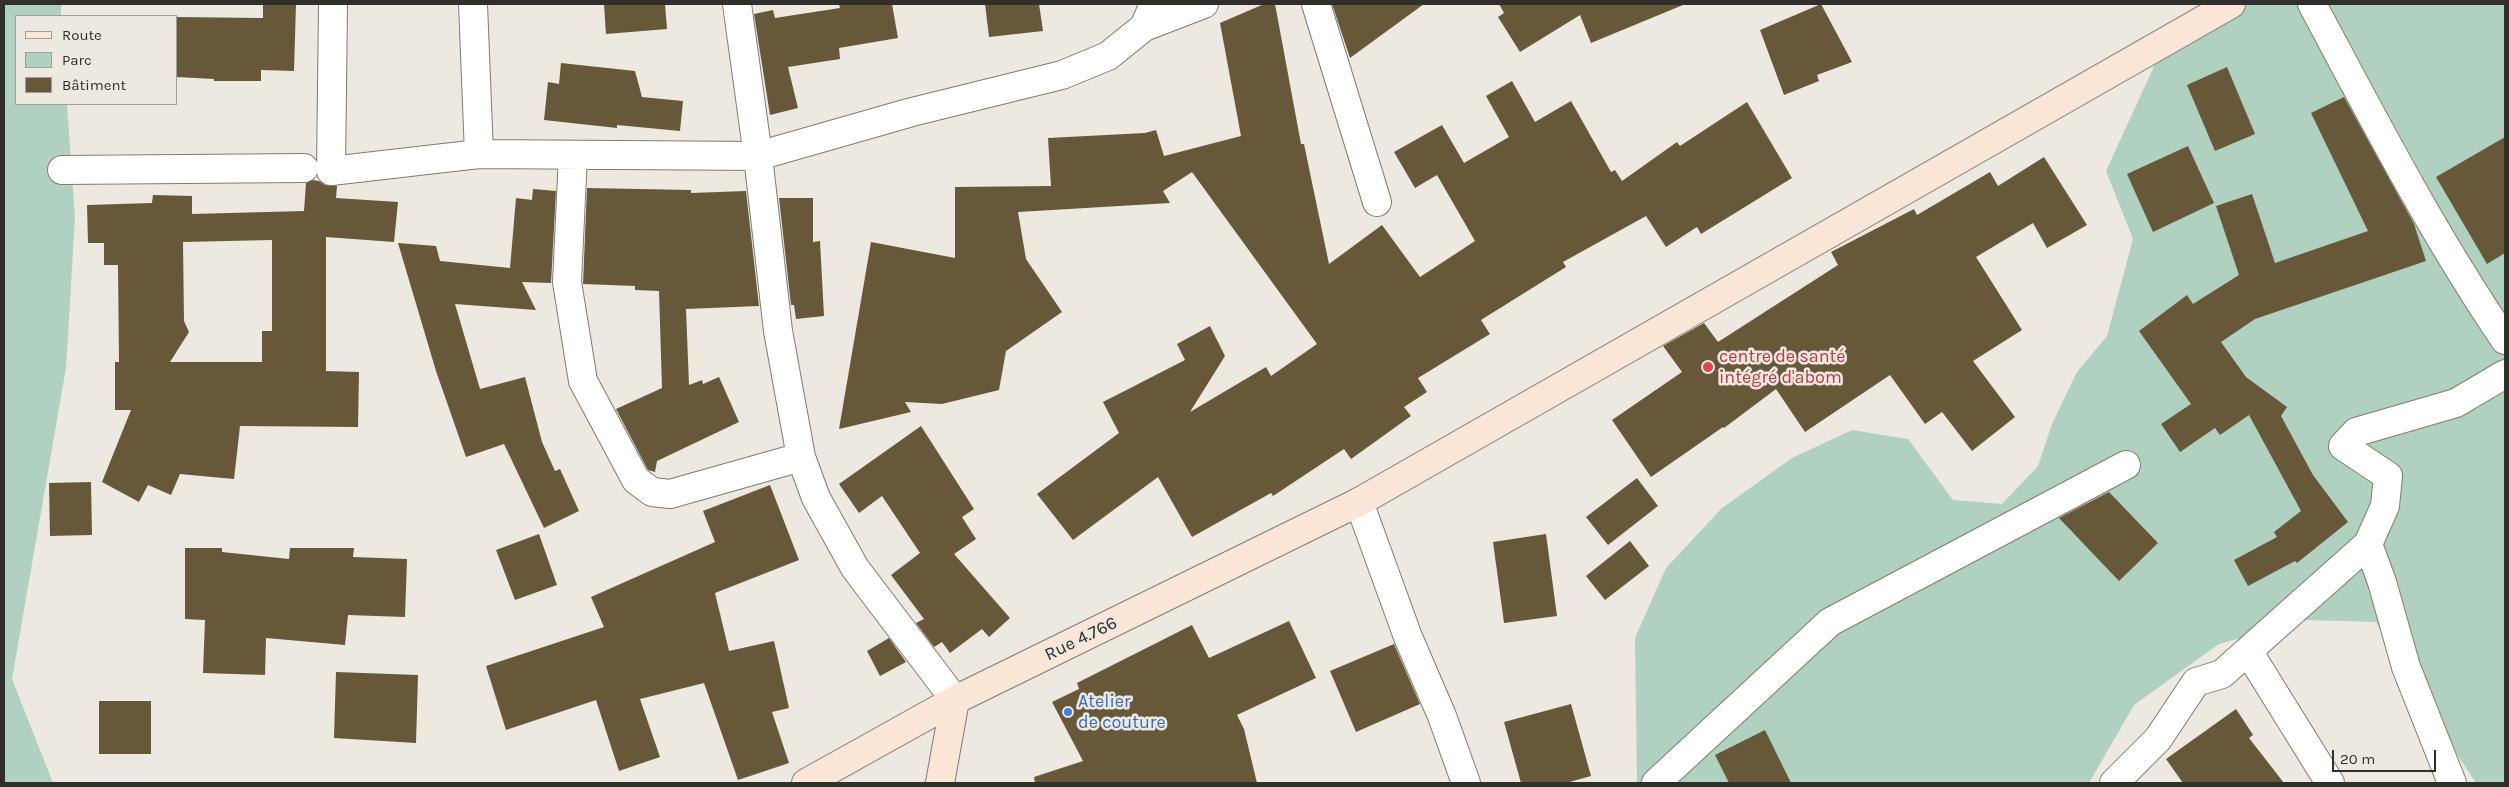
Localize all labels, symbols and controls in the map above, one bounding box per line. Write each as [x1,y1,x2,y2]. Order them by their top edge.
legend [15,15,178,105]
text: Route [62,26,102,44]
text: Parc [62,51,92,69]
text: Bâtiment [62,76,126,94]
place label: centre de santé intégré d'abom [1719,346,1846,388]
marker: centre de santé intégré d'abom [1701,360,1715,374]
street label: Rue 4.766 [1041,612,1121,666]
place label: Atelier de couture [1078,691,1166,734]
marker: Atelier de couture [1062,706,1074,718]
scale bar [2334,740,2438,772]
text: 20 m [2340,750,2375,768]

